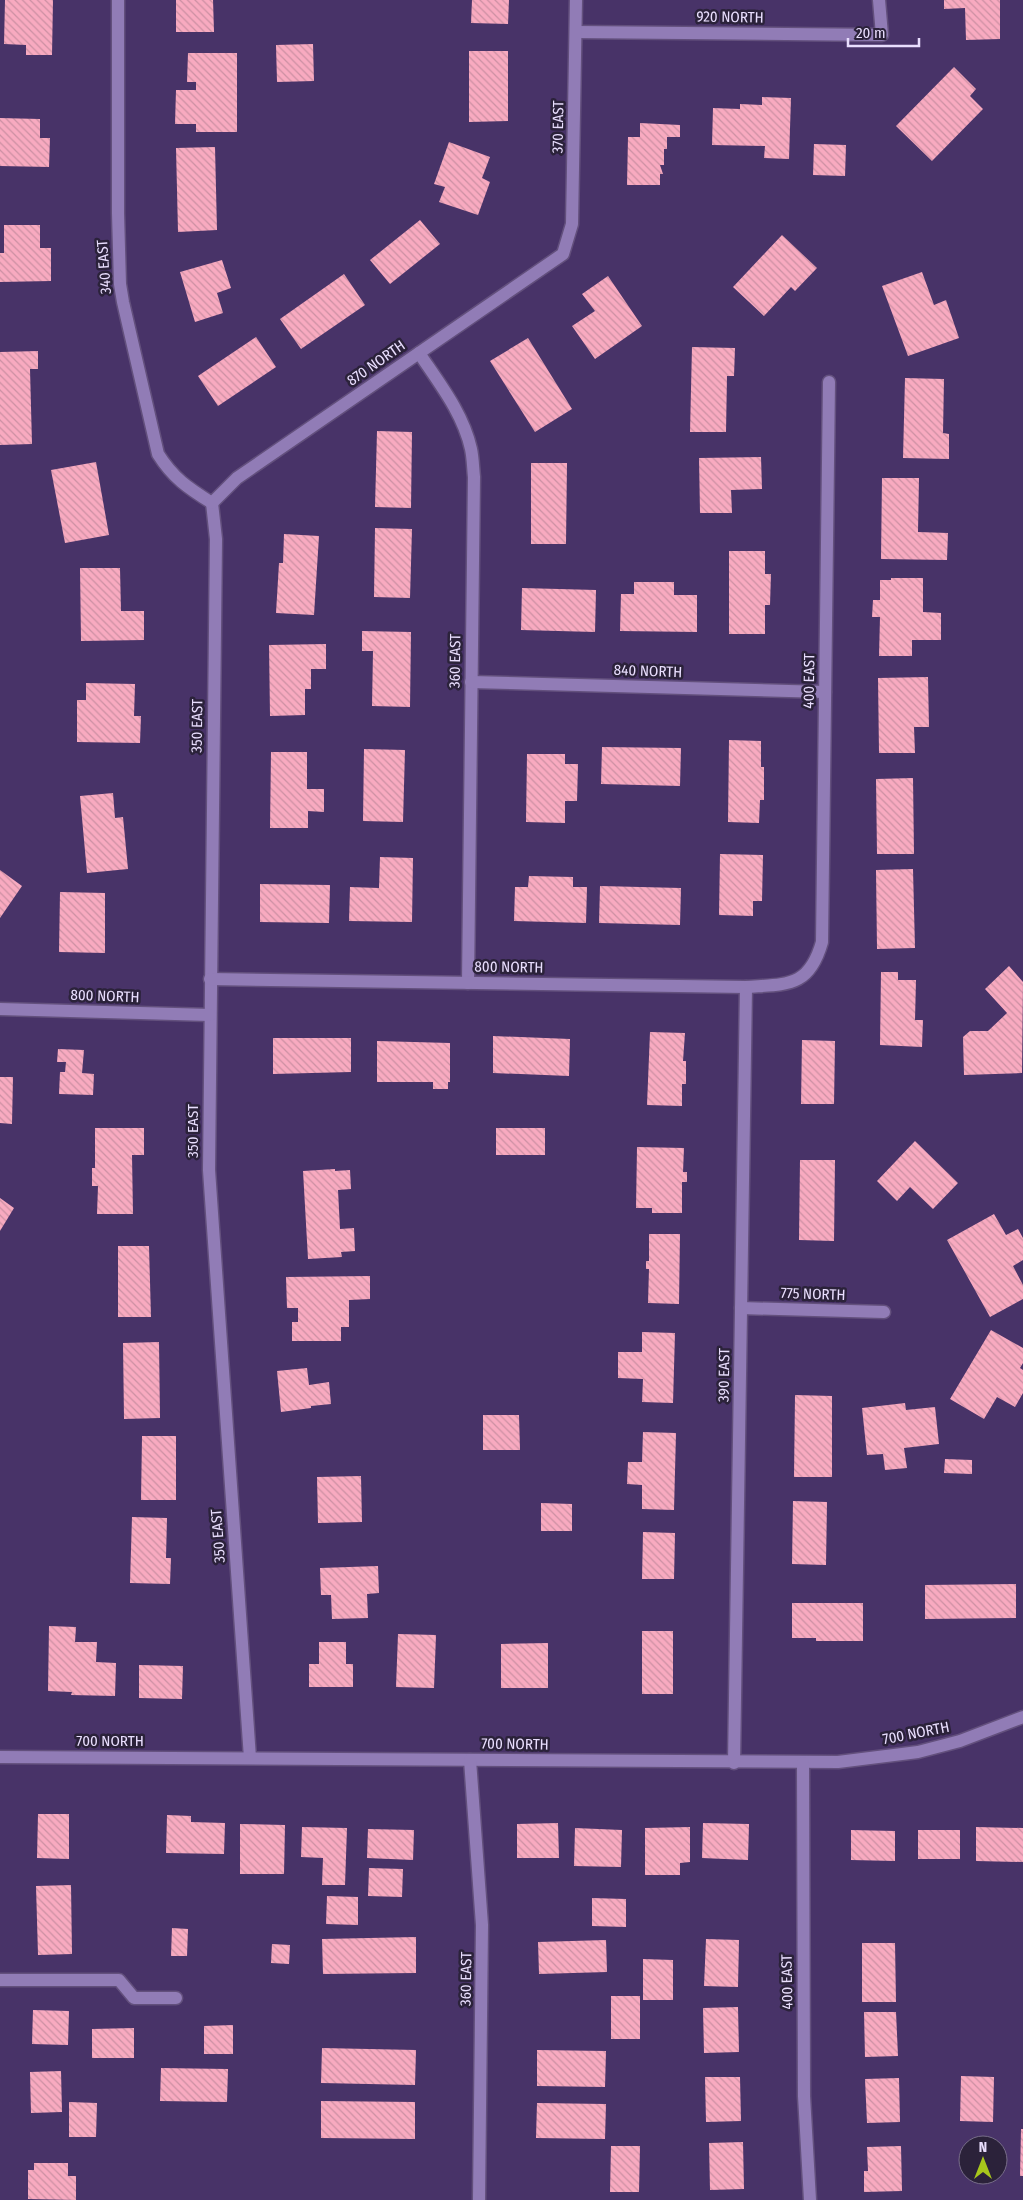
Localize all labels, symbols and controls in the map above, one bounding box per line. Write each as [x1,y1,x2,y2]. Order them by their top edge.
street label: 920 NORTH [696,7,764,27]
scale bar [848,15,919,47]
text: 20 m [856,24,886,42]
street label: 370 EAST [549,100,567,154]
street label: 340 EAST [93,239,115,295]
street label: 870 NORTH [343,336,409,390]
street label: 360 EAST [446,634,464,688]
street label: 400 EAST [800,653,818,709]
street label: 840 NORTH [613,661,683,681]
street label: 350 EAST [188,699,206,753]
street label: 800 NORTH [474,957,544,977]
street label: 800 NORTH [70,986,140,1006]
street label: 350 EAST [184,1104,202,1158]
street label: 775 NORTH [780,1284,846,1304]
street label: 390 EAST [715,1348,733,1402]
street label: 350 EAST [207,1508,229,1564]
street label: 700 NORTH [881,1718,951,1748]
street label: 700 NORTH [76,1732,144,1750]
street label: 700 NORTH [481,1734,549,1754]
street label: 360 EAST [457,1952,475,2006]
street label: 400 EAST [778,1954,796,2010]
north arrow [958,2135,1008,2185]
text: N [979,2139,987,2156]

